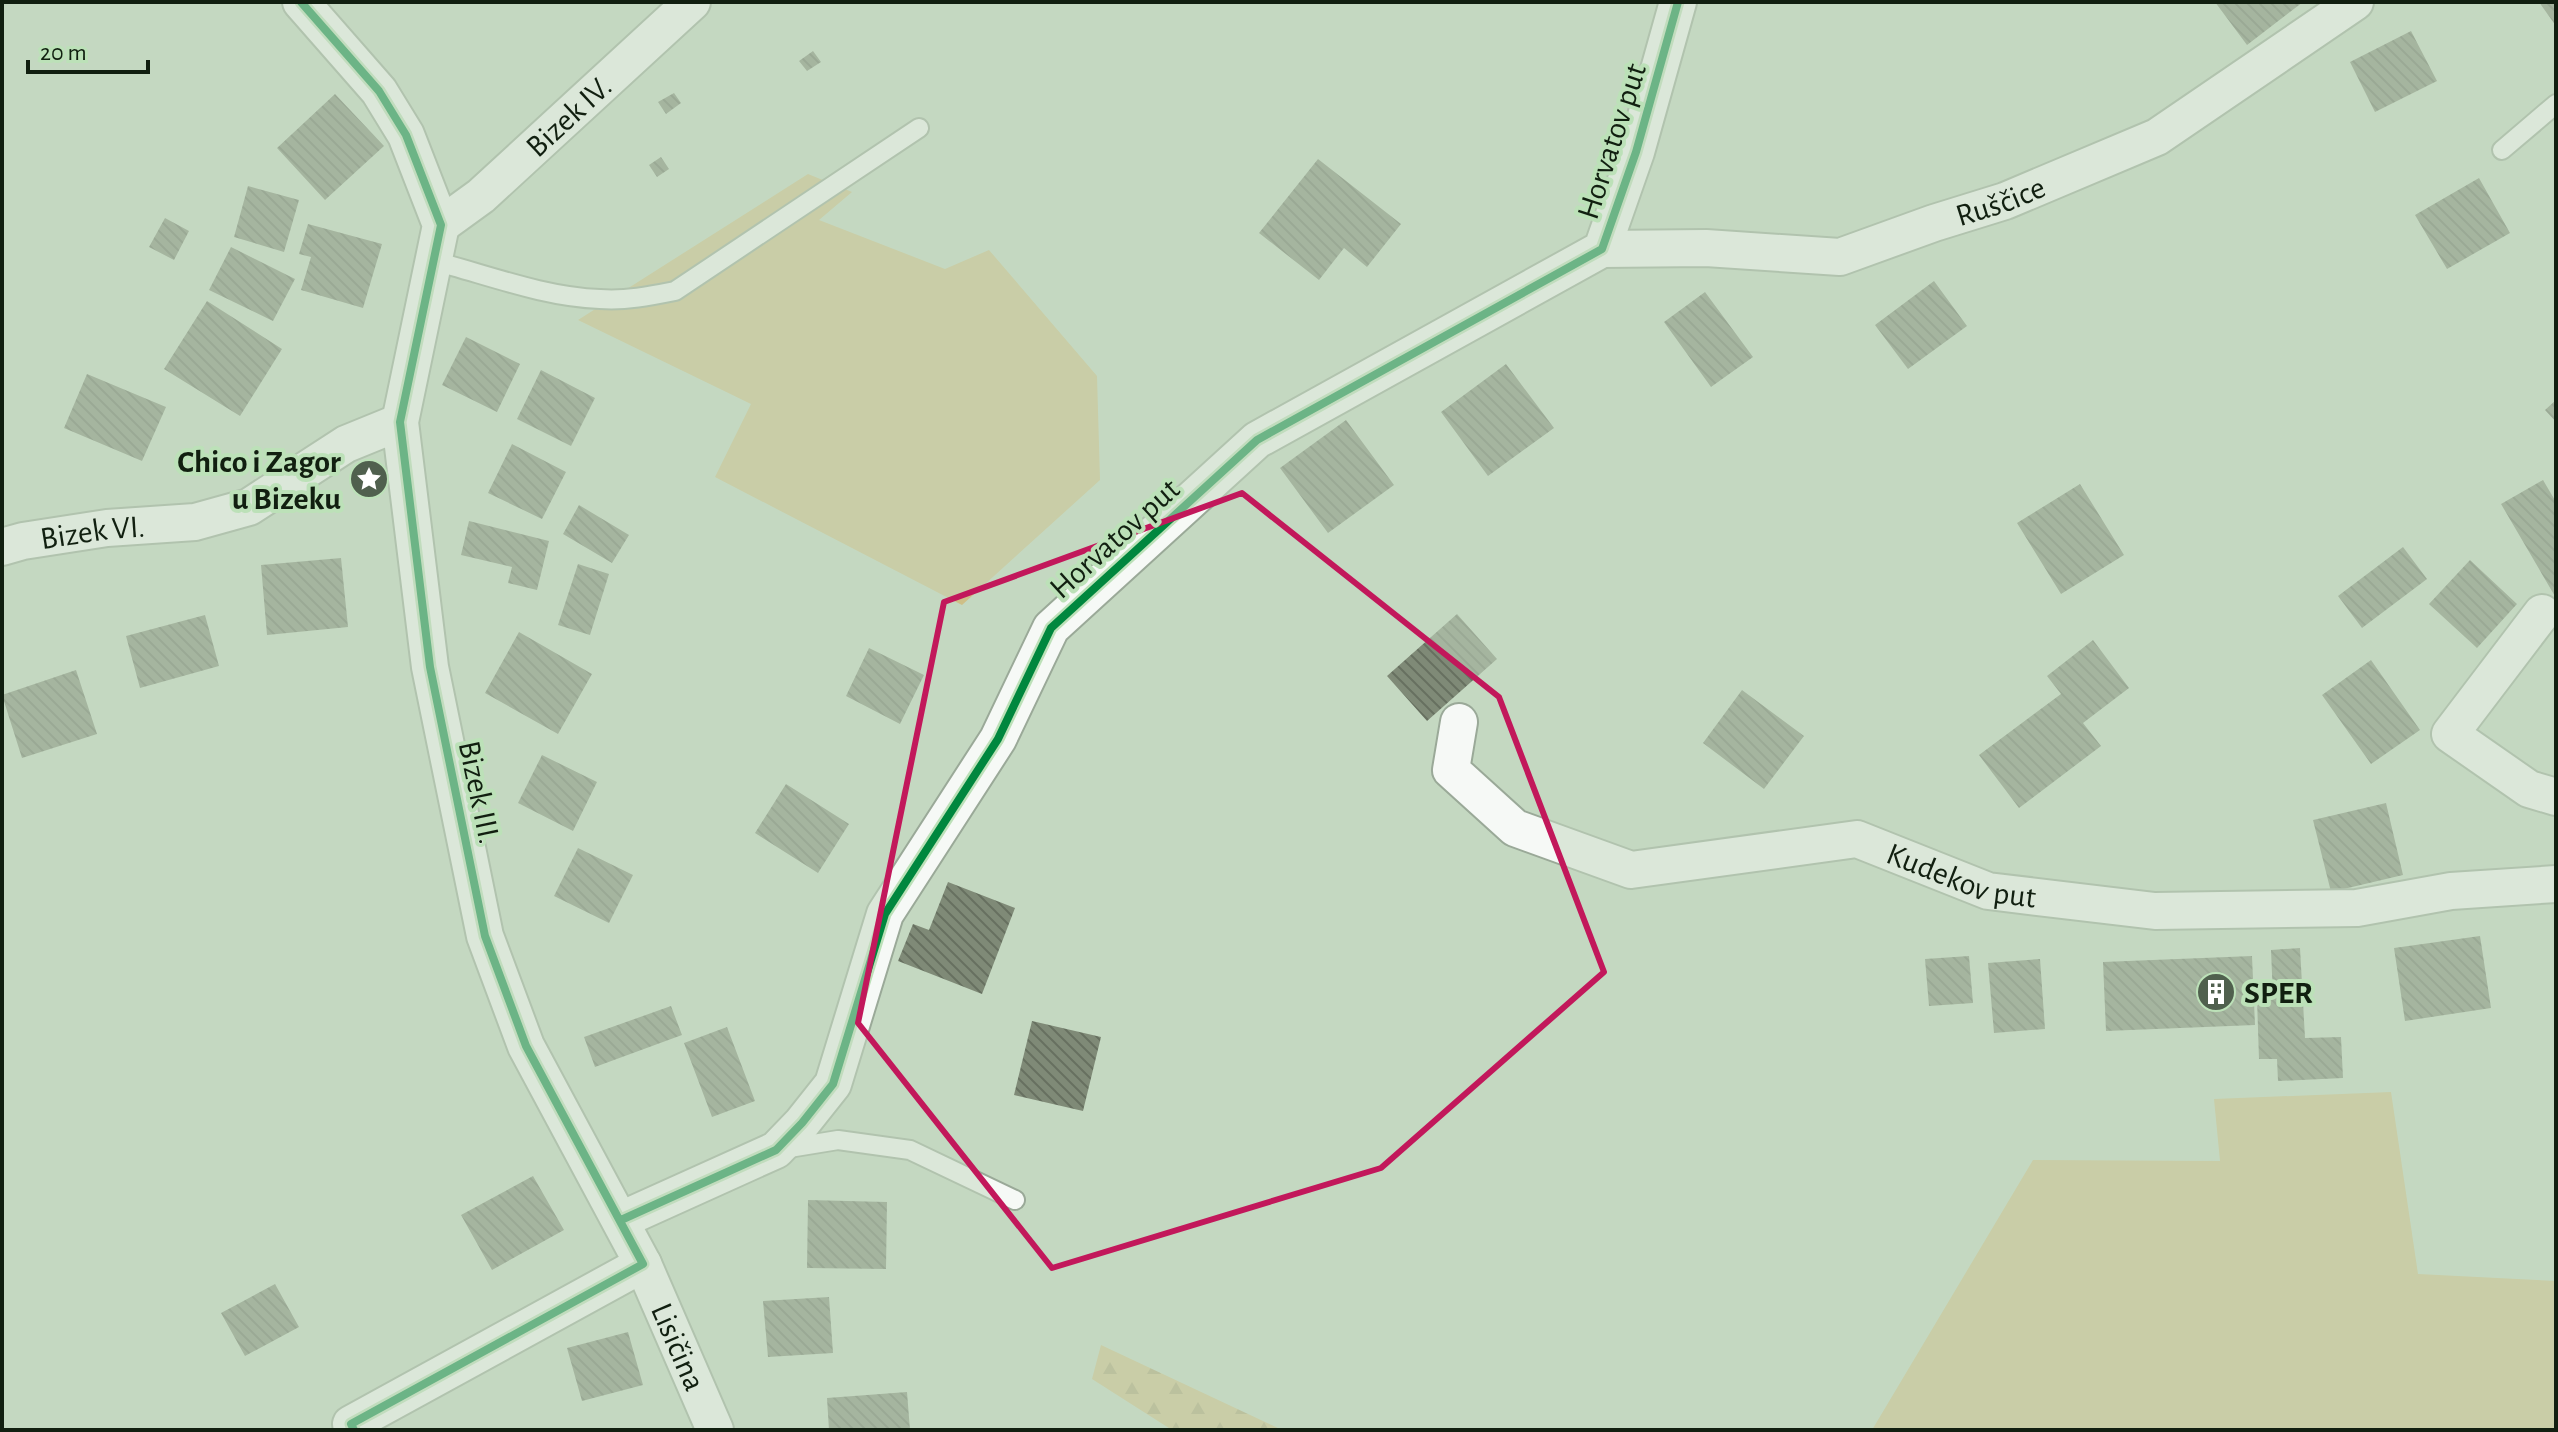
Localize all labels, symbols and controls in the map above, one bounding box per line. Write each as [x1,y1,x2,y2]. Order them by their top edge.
scale bar [28,24,148,74]
text: 20 m [40,41,87,65]
street label: Horvatov put [1572,59,1652,223]
street label: Bizek IV. [520,70,618,163]
street label: Ruščice [1952,171,2050,232]
place label: Chico i Zagor u Bizeku [177,446,341,515]
place icon: Chico i Zagor u Bizeku [348,458,390,500]
street label: Horvatov put [1044,473,1186,605]
street label: Bizek VI. [38,510,146,555]
street label: Bizek III. [453,738,506,847]
street label: Kudekov put [1882,837,2038,914]
building icon: SPER [2195,971,2237,1013]
place label: SPER [2244,977,2313,1009]
street label: Lisičina [645,1298,711,1396]

